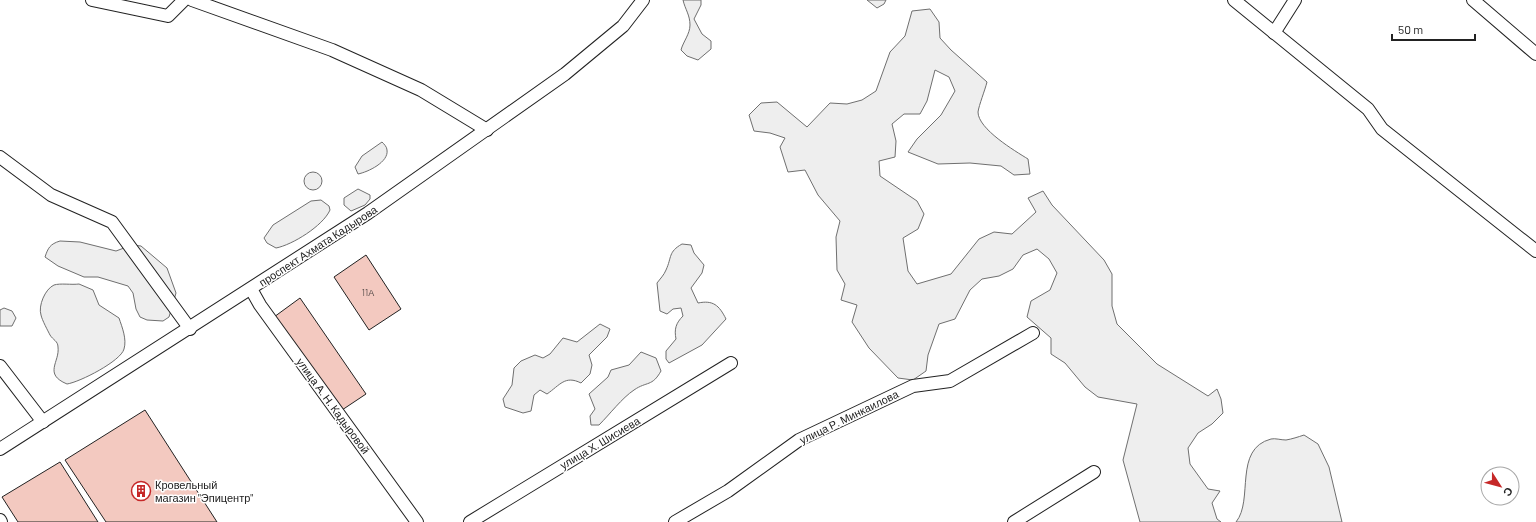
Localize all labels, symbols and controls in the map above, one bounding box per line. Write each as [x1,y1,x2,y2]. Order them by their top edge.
scale bar [1392,16,1475,42]
text: 50 m [1398,22,1423,36]
street label: проспект Ахмата Кадырова [256,202,380,289]
house number: 11А [362,287,374,298]
street label: улица А. Н. Кадыровой [294,355,373,456]
street label: улица Р. Минкаилова [797,387,901,446]
street label: улица Х. Шисиева [557,413,643,472]
north arrow [1480,466,1520,506]
place label: Кровельный магазин "Эпицентр" [155,478,253,504]
building icon: Кровельный магазин "Эпицентр" [130,480,152,502]
text: С [1501,485,1516,499]

